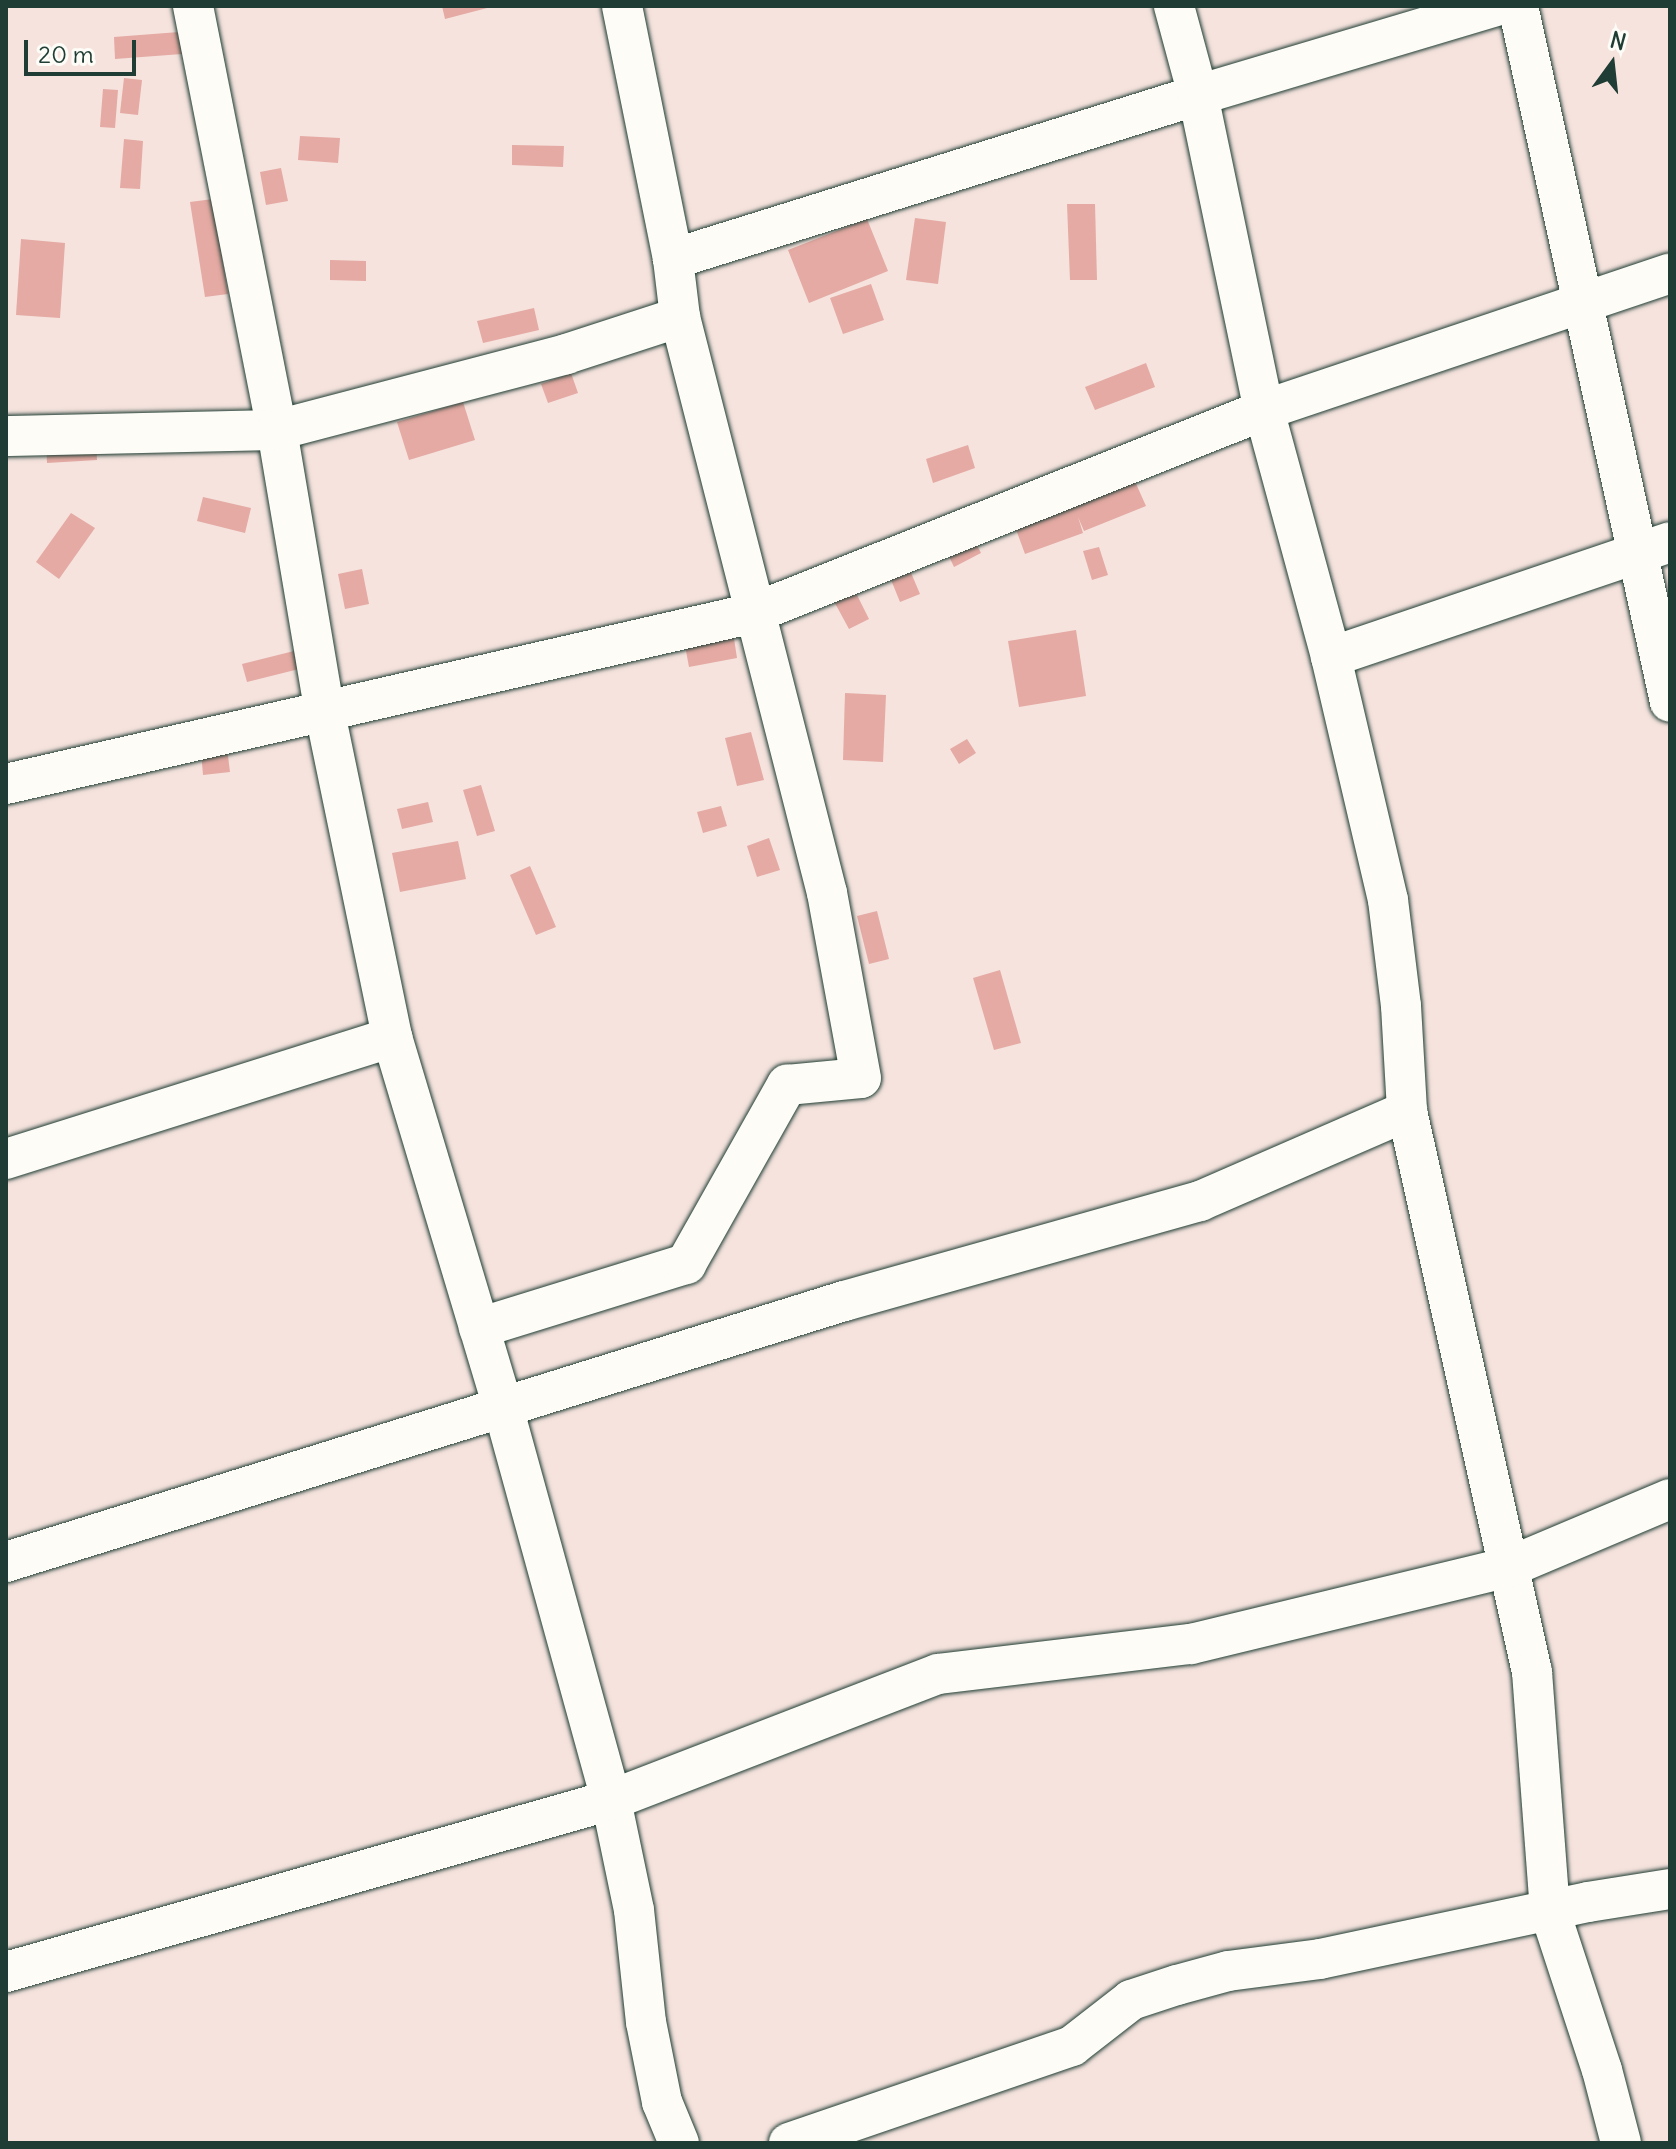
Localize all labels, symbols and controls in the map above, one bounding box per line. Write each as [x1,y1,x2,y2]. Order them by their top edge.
scale bar [28,24,140,74]
north arrow [1572,24,1652,104]
text: N [1607,25,1629,56]
text: 20 m [38,39,94,69]

